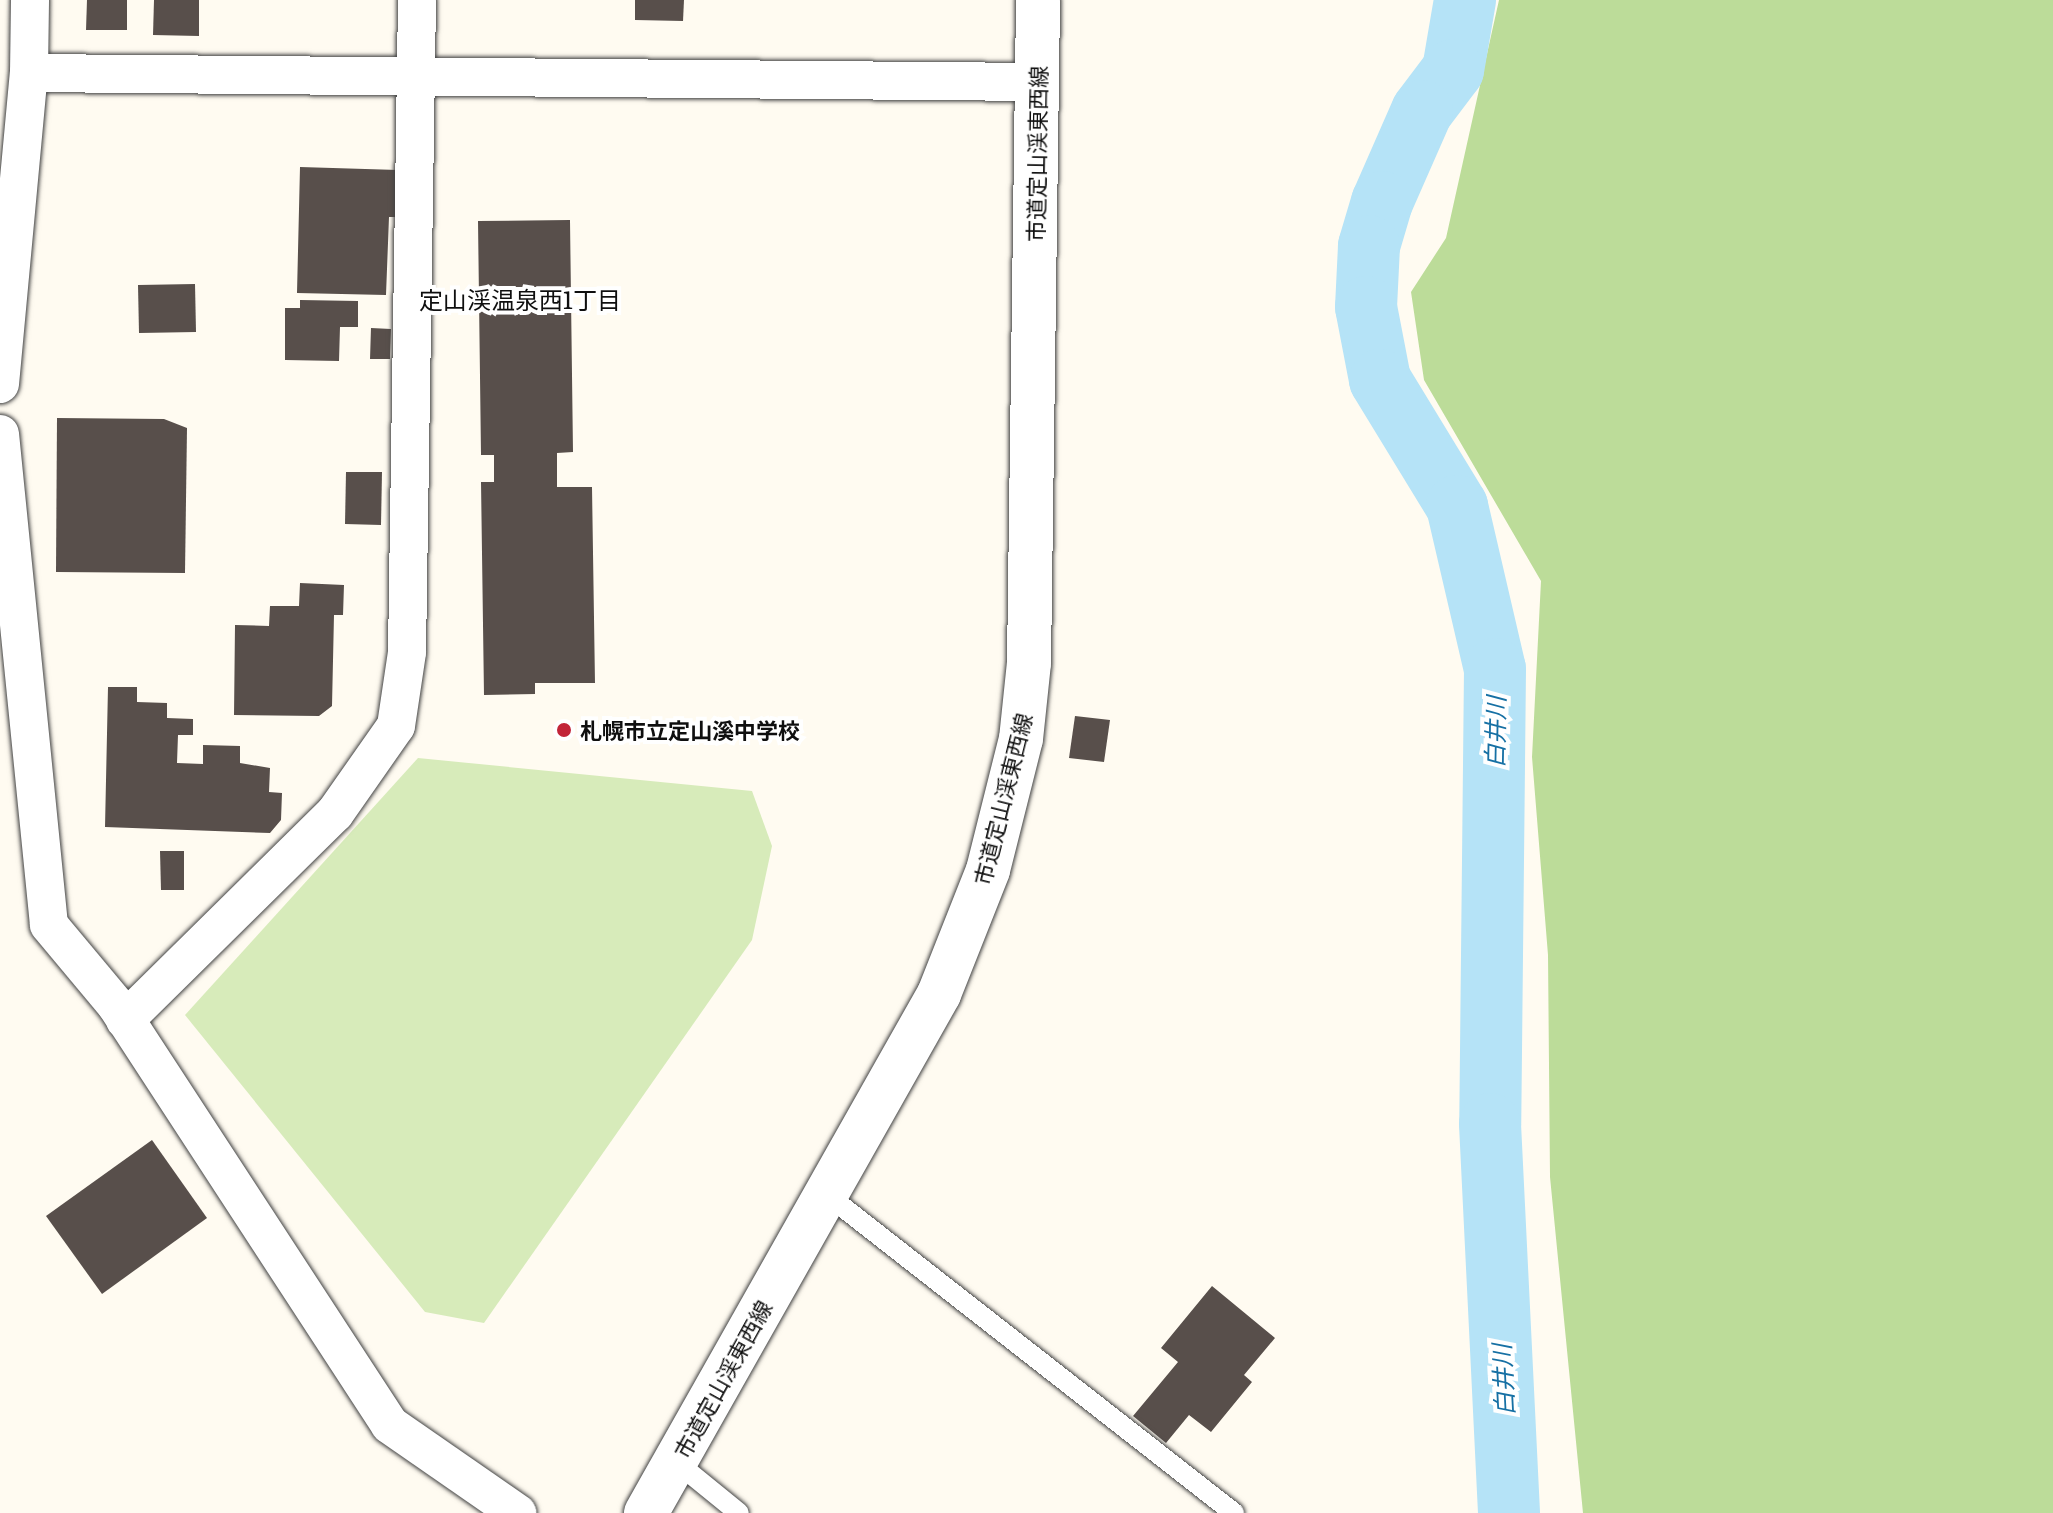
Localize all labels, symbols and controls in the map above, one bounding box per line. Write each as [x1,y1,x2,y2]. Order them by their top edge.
street label: 市道定山渓東西線 [1021,66,1051,242]
district label: 定山渓温泉西1丁目 [419,285,621,313]
water label: 白井川 [1479,696,1509,768]
street label: 市道定山渓東西線 [968,710,1036,888]
place label: 札幌市立定山溪中学校 [580,717,800,743]
marker: 札幌市立定山溪中学校 [555,721,573,739]
street label: 市道定山渓東西線 [668,1296,776,1462]
water label: 白井川 [1486,1343,1518,1417]

